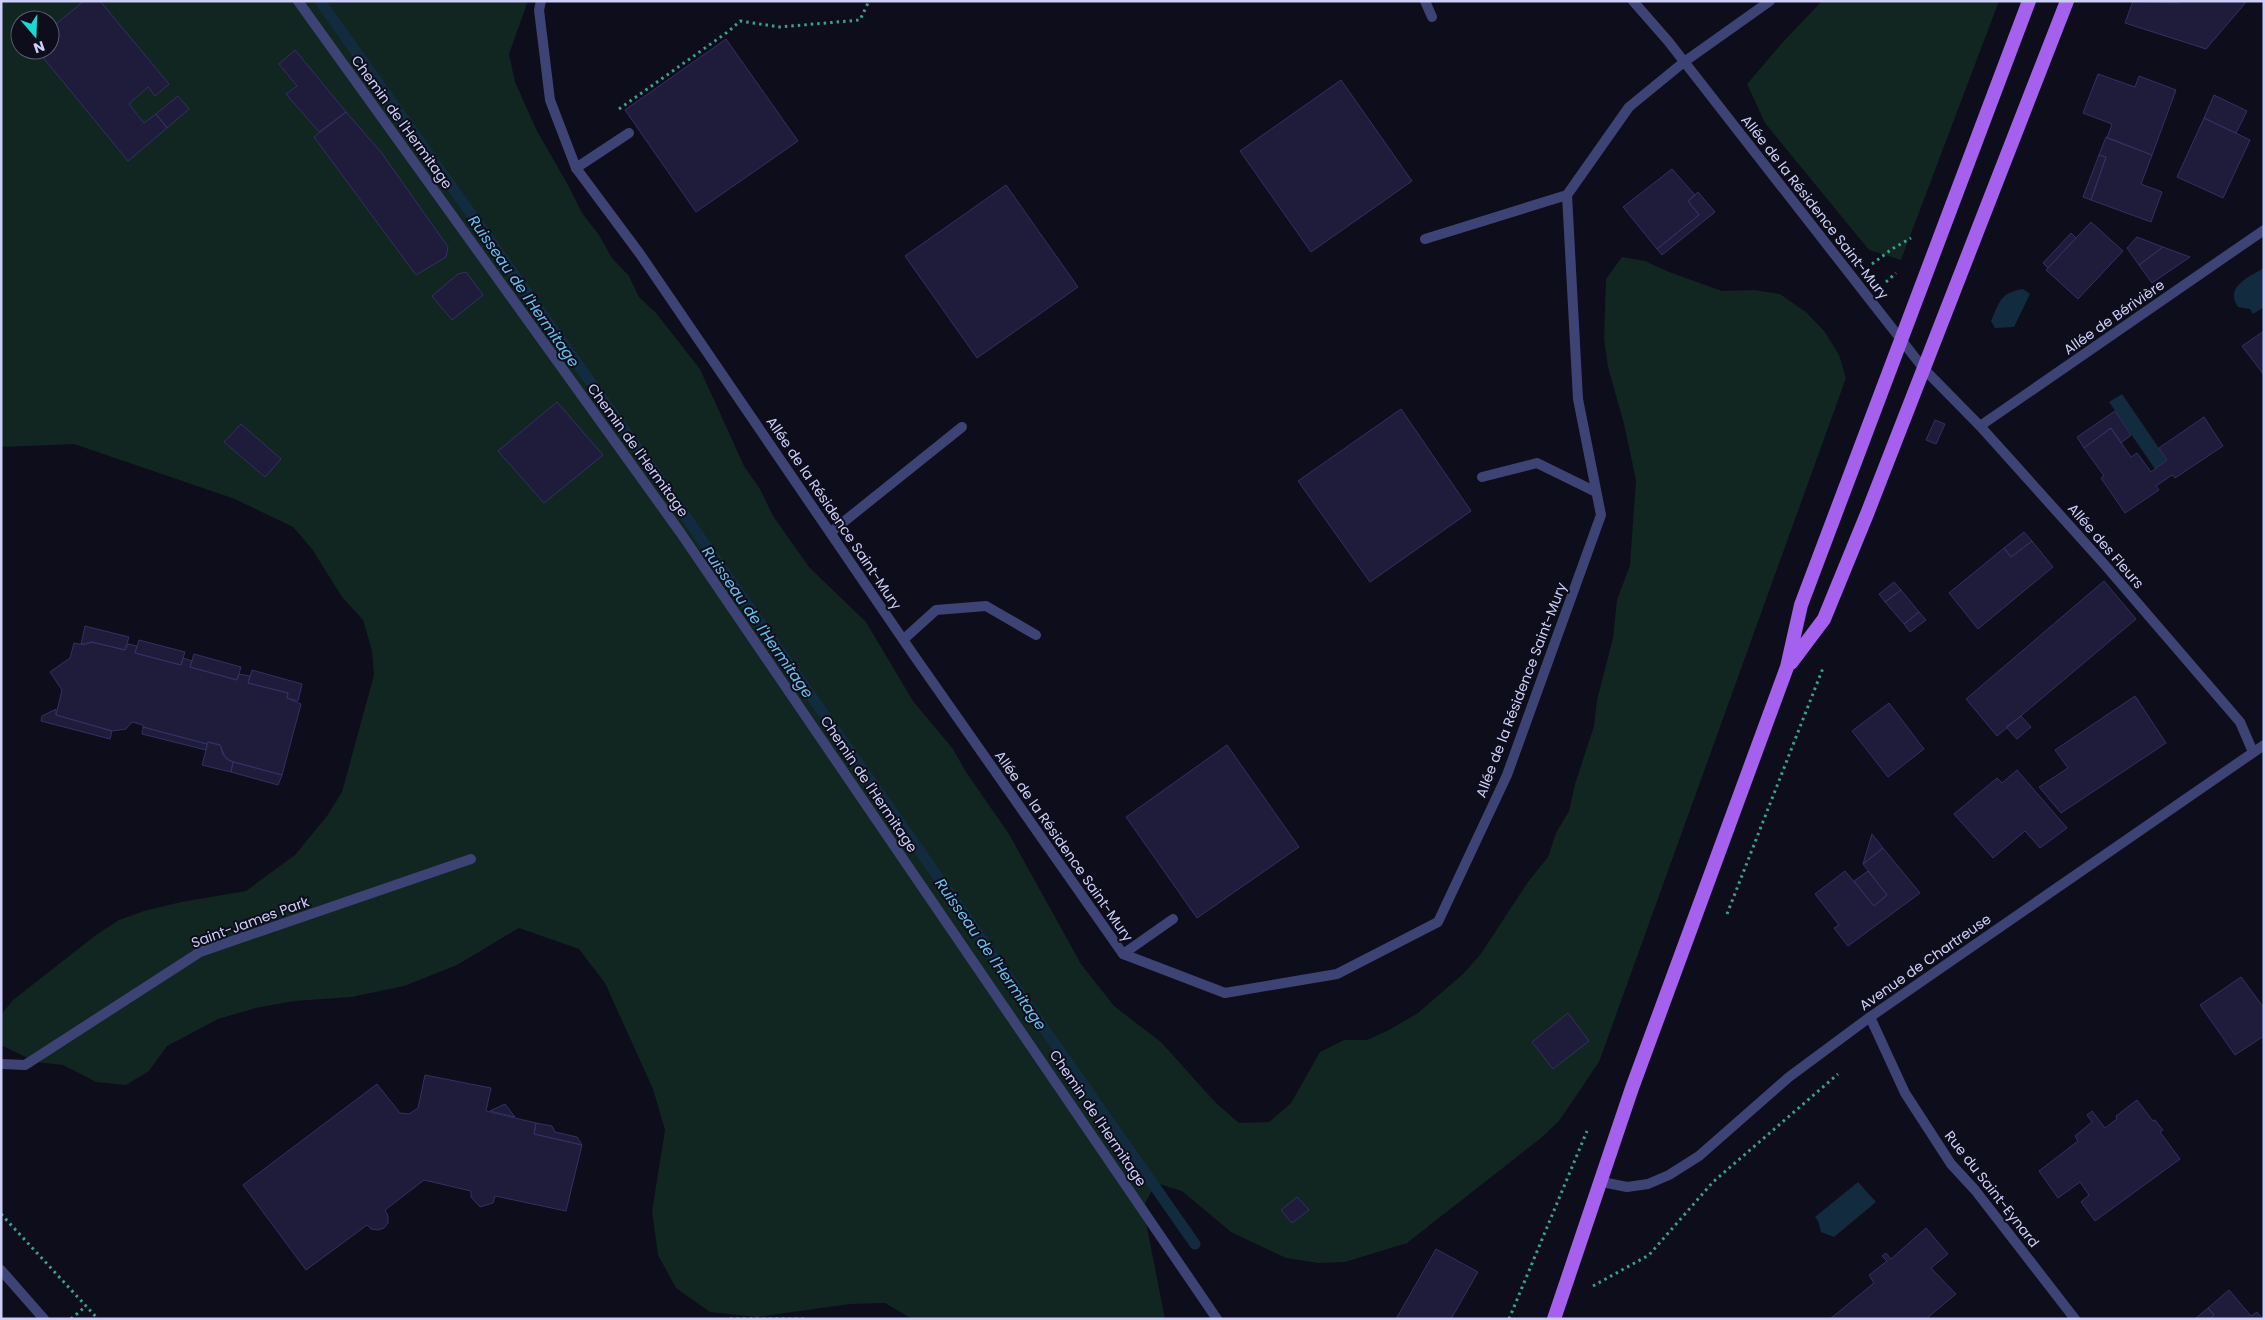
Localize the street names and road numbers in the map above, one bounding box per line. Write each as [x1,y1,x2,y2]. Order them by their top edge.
street label: Chemin de l'Hermitage [347,51,458,193]
street label: Allée de la Résidence Saint-Mury [1737,111,1893,303]
street label: Allée de Bérivière [2059,274,2169,359]
street label: Chemin de l'Hermitage [583,379,694,521]
street label: Allée de la Résidence Saint-Mury [762,413,906,614]
street label: Allée des Fleurs [2063,499,2149,593]
street label: Allée de la Résidence Saint-Mury [1471,579,1571,800]
street label: Chemin de l'Hermitage [816,712,922,856]
street label: Allée de la Résidence Saint-Mury [990,746,1138,946]
street label: Saint-James Park [188,891,312,953]
street label: Avenue de Chartreuse [1855,909,1995,1015]
street label: Chemin de l'Hermitage [1045,1046,1151,1190]
street label: Rue du Saint-Eynard [1940,1126,2044,1252]

